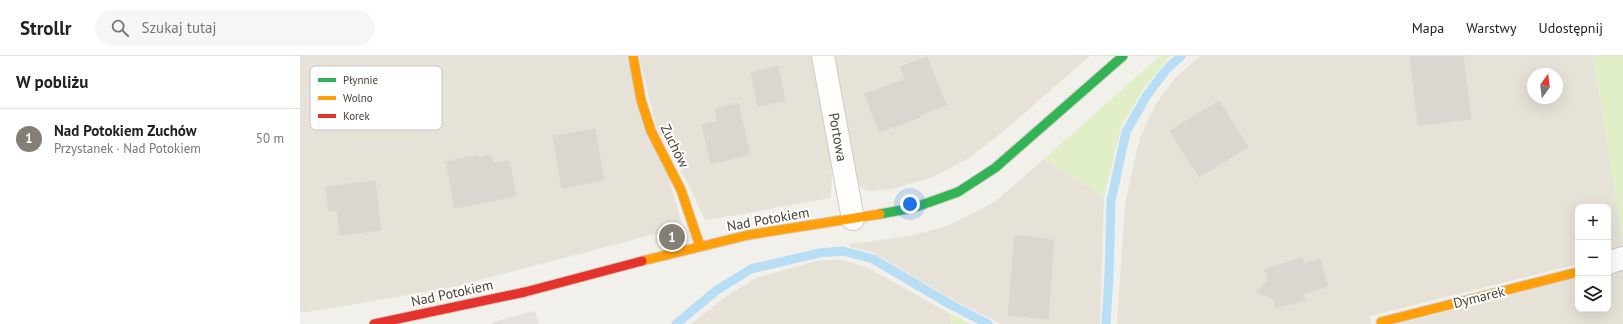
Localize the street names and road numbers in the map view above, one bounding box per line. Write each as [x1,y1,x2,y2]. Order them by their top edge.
street label: Portowa [825,111,851,163]
street label: Zuchów [657,121,694,171]
street label: Nad Potokiem [725,203,811,235]
street label: Nad Potokiem [409,276,495,310]
street label: Dymarek [1451,282,1507,312]

